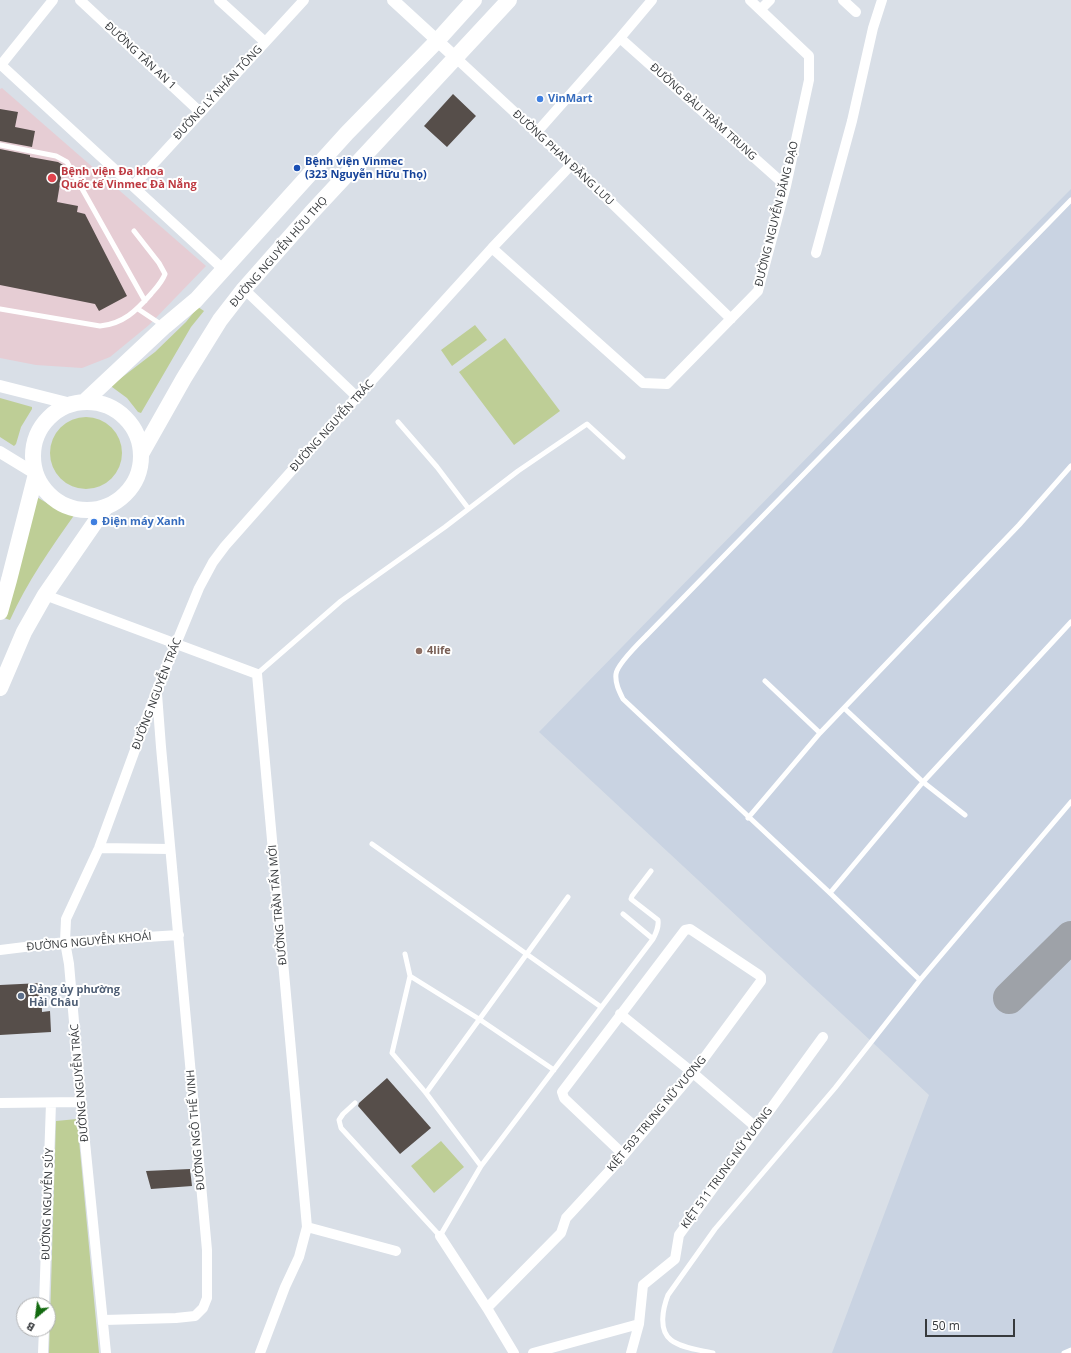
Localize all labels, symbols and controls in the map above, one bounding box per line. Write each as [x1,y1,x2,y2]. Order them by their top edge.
street label: ĐƯỜNG TÂN AN 1 [102,20,178,92]
street label: ĐƯỜNG LÝ NHÂN TÔNG [171,43,265,143]
street label: ĐƯỜNG BÀU TRÀM TRUNG [647,61,759,163]
place label: VinMart [548,92,593,106]
marker: VinMart [535,94,545,104]
street label: ĐƯỜNG PHAN ĐĂNG LƯU [510,108,616,208]
street label: ĐƯỜNG NGUYỄN ĐĂNG ĐẠO [753,140,801,288]
place label: Bệnh viện Vinmec (323 Nguyễn Hữu Thọ) [305,155,427,181]
marker: Bệnh viện Vinmec (323 Nguyễn Hữu Thọ) [292,163,302,173]
place label: Bệnh viện Đa khoa Quốc tế Vinmec Đà Nẵng [61,165,197,191]
marker: Bệnh viện Đa khoa Quốc tế Vinmec Đà Nẵng [46,172,58,184]
street label: ĐƯỜNG NGUYỄN HỮU THỌ [227,194,331,310]
street label: ĐƯỜNG NGUYỄN TRÁC [287,378,377,474]
place label: Điện máy Xanh [102,515,185,529]
marker: Điện máy Xanh [89,517,99,527]
street label: ĐƯỜNG NGUYỄN TRÁC [130,636,184,752]
place label: 4life [427,644,451,658]
marker: 4life [414,646,424,656]
street label: ĐƯỜNG TRẦN TẤN MỚI [266,844,290,966]
street label: ĐƯỜNG NGUYỄN KHOÁI [26,930,152,954]
place label: Đảng ủy phường Hải Châu [29,983,120,1009]
marker: Đảng ủy phường Hải Châu [16,991,26,1001]
street label: ĐƯỜNG NGUYỄN TRÁC [68,1023,92,1143]
street label: KIỆT 503 TRƯNG NỮ VƯƠNG [605,1054,709,1174]
street label: ĐƯỜNG NGÔ THẾ VINH [184,1069,208,1191]
street label: KIỆT 511 TRƯNG NỮ VƯƠNG [679,1105,775,1231]
street label: ĐƯỜNG NGUYỄN SÚY [39,1148,57,1260]
north arrow [16,1297,56,1337]
scale bar [927,1311,1017,1337]
text: 50 m [932,1317,960,1334]
text: B [24,1319,37,1335]

